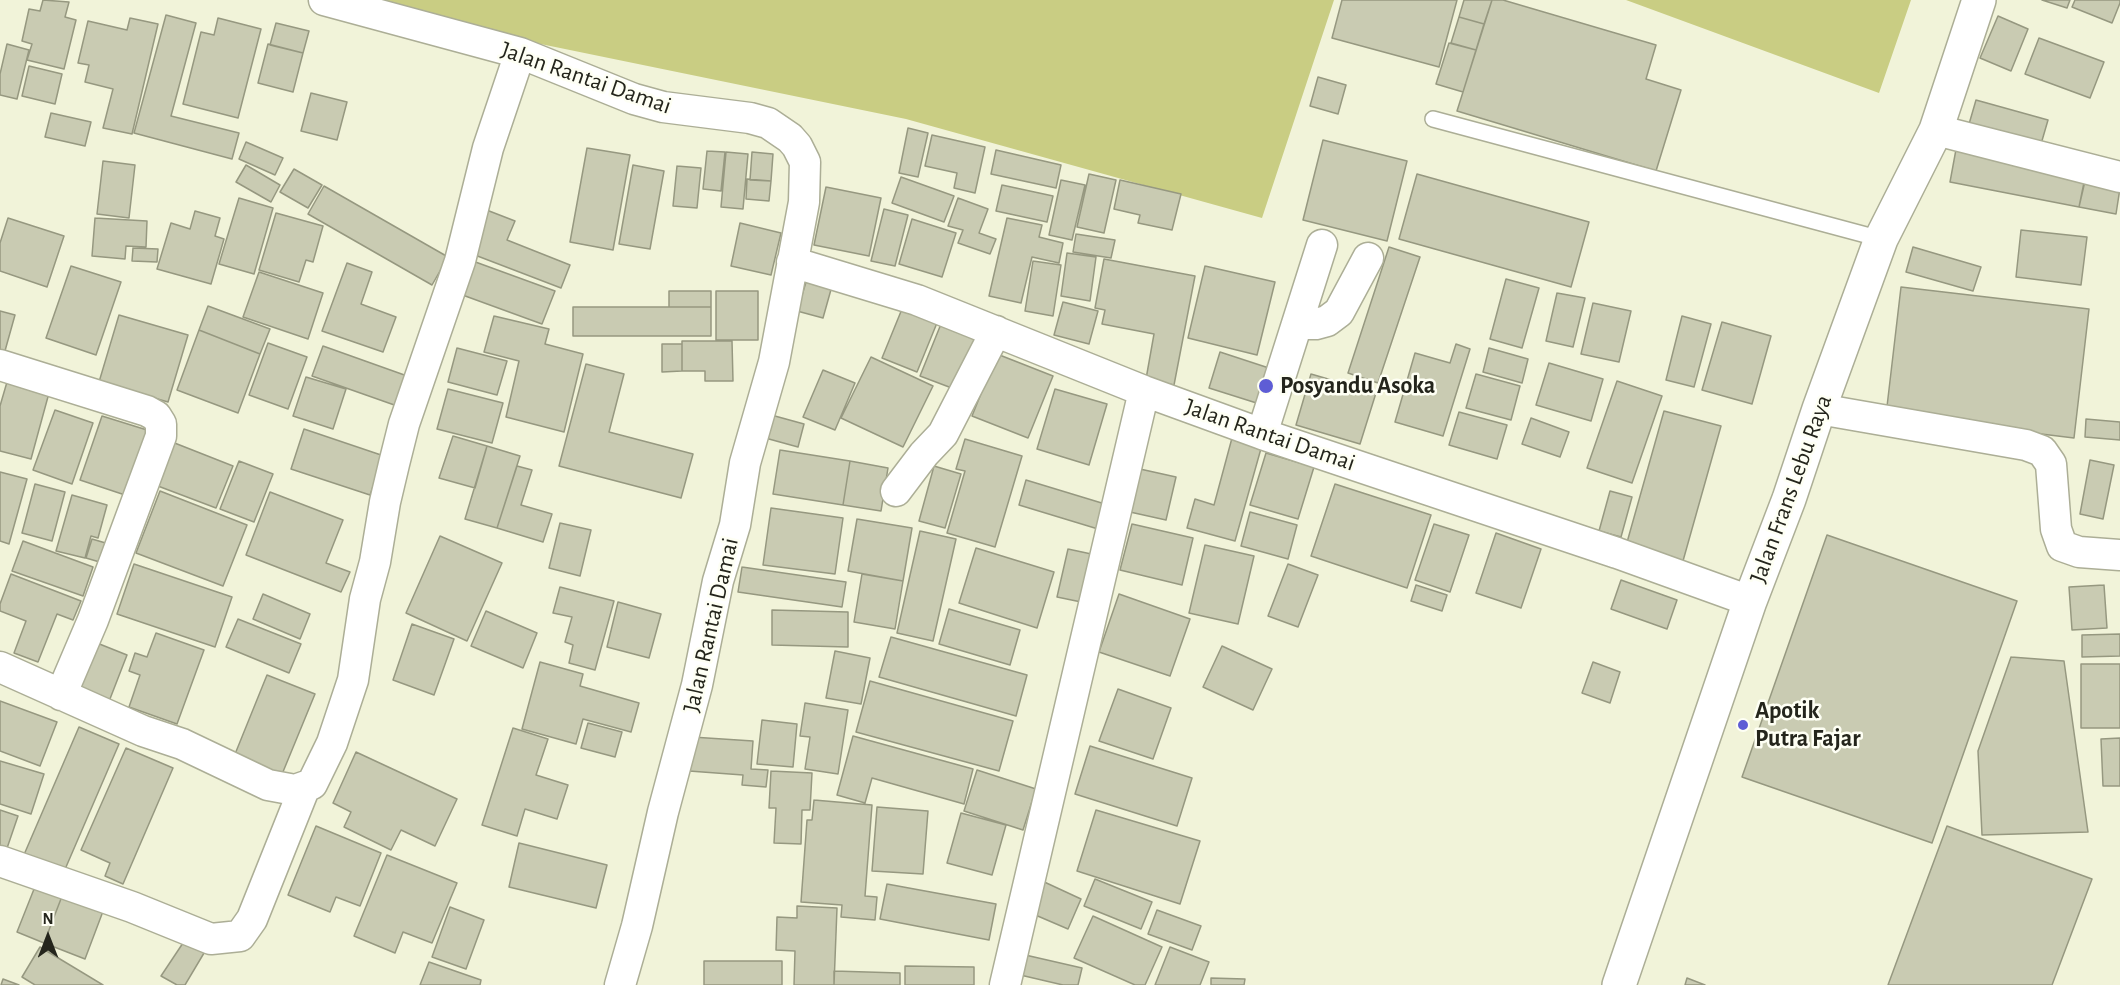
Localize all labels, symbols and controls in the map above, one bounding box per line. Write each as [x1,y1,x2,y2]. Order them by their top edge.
street label: Jalan Rantai Damai [497,35,675,121]
place label: Posyandu Asoka [1280,372,1435,400]
marker: Posyandu Asoka [1257,377,1275,395]
street label: Jalan Frans Lebu Raya [1744,391,1838,587]
street label: Jalan Rantai Damai [1181,392,1359,478]
street label: Jalan Rantai Damai [677,535,745,715]
place label: Apotik Putra Fajar [1755,697,1861,753]
marker: Apotik Putra Fajar [1736,718,1750,732]
north arrow [18,907,78,967]
text: N [42,911,54,927]

